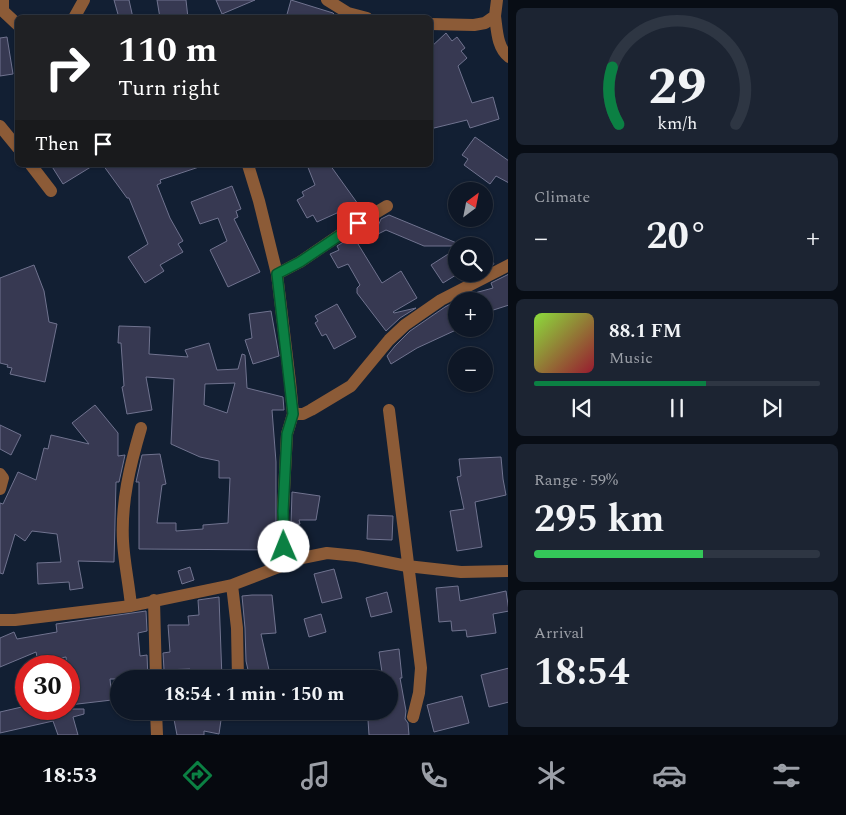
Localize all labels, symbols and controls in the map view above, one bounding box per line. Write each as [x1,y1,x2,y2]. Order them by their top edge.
text: 110 m [118,24,217,77]
icon: right [35,35,100,100]
text: 29 [648,48,706,127]
text: Turn right [118,72,220,105]
text: km/h [657,110,697,137]
text: Then [35,130,79,159]
icon: arrive [89,130,117,158]
north arrow [448,182,492,228]
map controls [448,182,493,392]
text: Climate [534,185,590,209]
pin [337,202,379,244]
text: 20° [646,208,708,266]
icon: arrive [344,209,372,237]
text: − [534,217,548,260]
text: + [806,217,820,260]
button: search [448,237,493,282]
button: + [448,292,493,337]
text: 88.1 FM [609,317,682,346]
text: Music [609,346,653,370]
button: − [448,347,493,392]
icon: previous [568,394,596,422]
icon: pause [663,394,691,422]
icon: next [758,394,786,422]
text: Range · 59% [534,468,618,492]
text: 295 km [534,491,665,549]
position arrow [257,520,309,572]
text: Arrival [534,621,584,645]
text: 18:54 [534,644,629,702]
speed limit sign: 30 [15,655,80,720]
text: 18:54 · 1 min · 150 m [164,680,344,709]
icon: directions [180,758,215,793]
icon: music [298,758,333,793]
icon: phone [416,758,451,793]
icon: climate [534,758,569,793]
icon: car [652,758,687,793]
icon: filters [769,758,804,793]
text: 18:53 [41,759,97,792]

